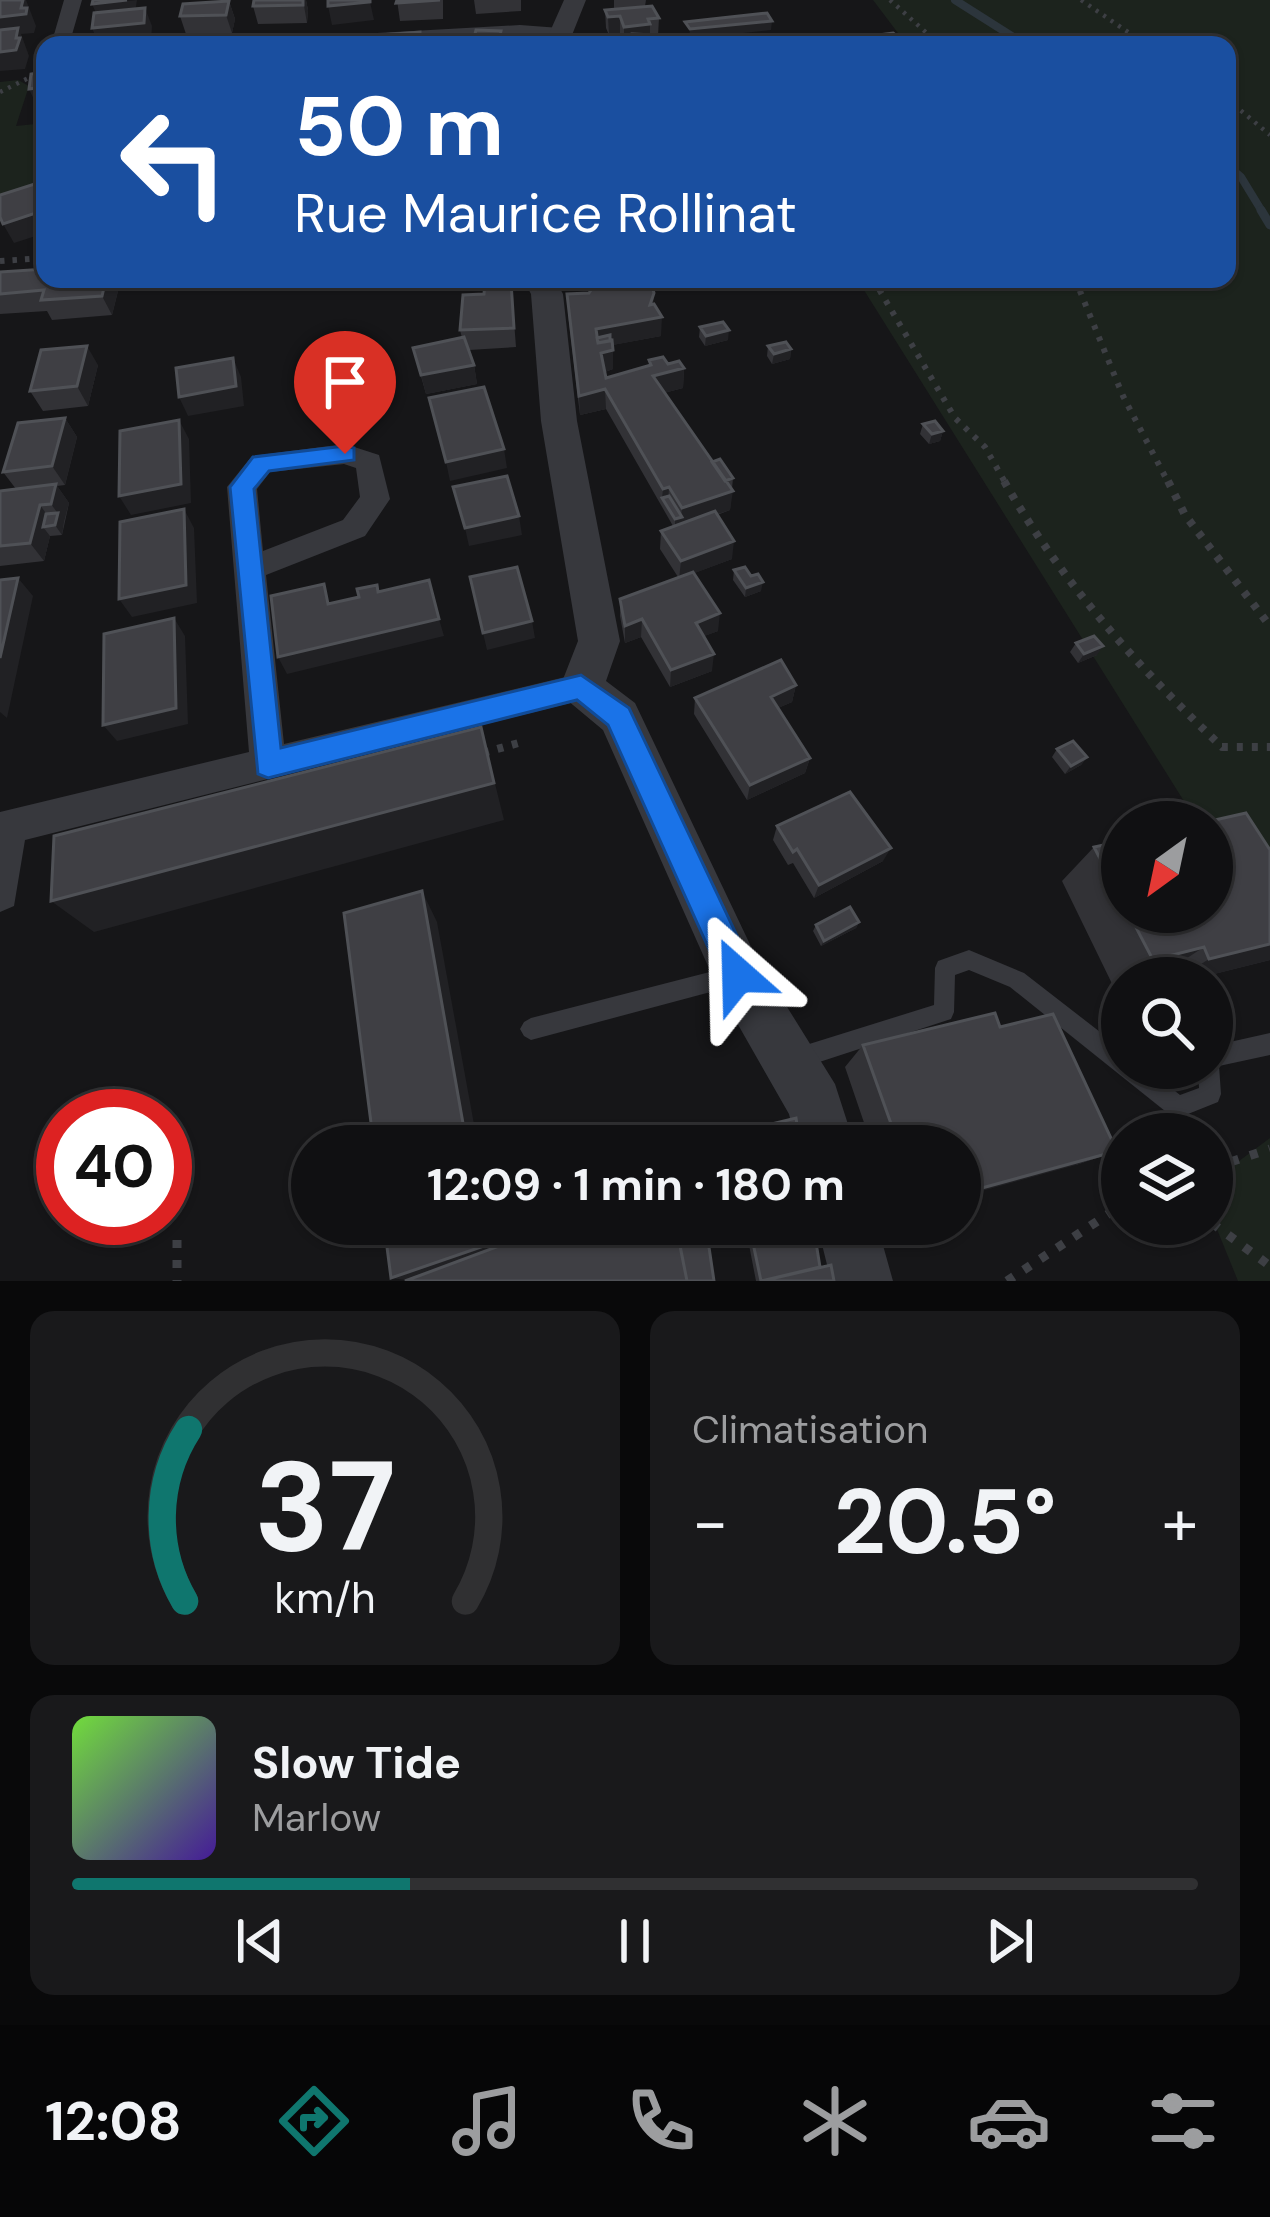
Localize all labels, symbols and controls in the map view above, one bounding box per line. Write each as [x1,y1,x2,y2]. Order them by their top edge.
text: 50 m [294,72,504,181]
icon: left [96,84,252,240]
text: Rue Maurice Rollinat [294,178,797,249]
pin [294,331,396,454]
icon: arrive [312,349,378,415]
north arrow [1101,801,1233,933]
map controls [1101,801,1233,1245]
position arrow [675,912,801,1038]
button: search [1101,957,1233,1089]
speed limit sign: 40 [36,1089,192,1245]
button: layers [1101,1113,1233,1245]
text: 12:09 · 1 min · 180 m [427,1155,845,1214]
text: Climatisation [692,1404,929,1455]
text: 37 [254,1426,396,1589]
text: 20.5° [834,1464,1056,1581]
text: − [692,1480,728,1565]
text: + [1162,1480,1198,1565]
text: km/h [274,1570,376,1626]
text: Slow Tide [252,1733,461,1792]
text: Marlow [252,1792,381,1843]
icon: previous [227,1908,293,1974]
icon: pause [602,1908,668,1974]
icon: next [977,1908,1043,1974]
icon: directions [272,2079,356,2163]
icon: music [445,2079,529,2163]
icon: phone [619,2079,703,2163]
icon: climate [793,2079,877,2163]
icon: car [967,2079,1051,2163]
icon: filters [1141,2079,1225,2163]
text: 12:08 [45,2086,182,2157]

